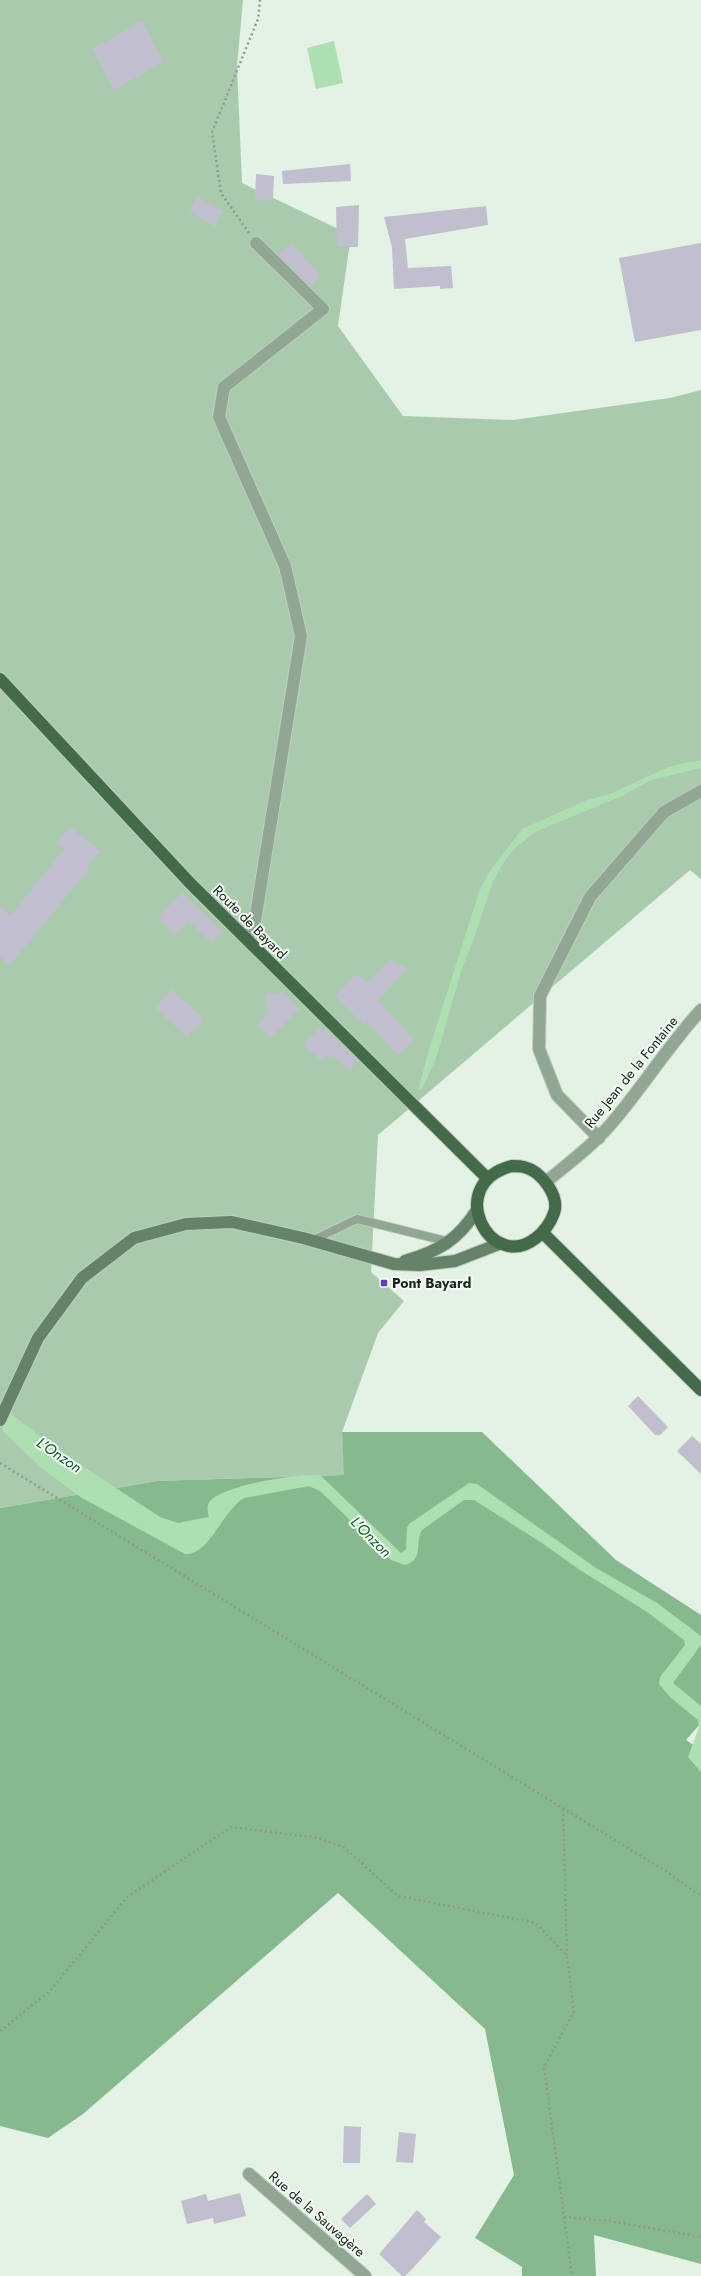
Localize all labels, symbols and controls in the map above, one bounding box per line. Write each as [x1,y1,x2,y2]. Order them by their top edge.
street label: Route de Bayard [209,881,291,963]
street label: Rue Jean de la Fontaine [580,1012,682,1132]
place label: Pont Bayard [392,1273,471,1293]
marker: Pont Bayard [379,1278,389,1288]
water label: L'Onzon [32,1432,86,1478]
water label: L'Onzon [346,1512,396,1562]
street label: Rue de la Sauvagère [264,2166,370,2262]

